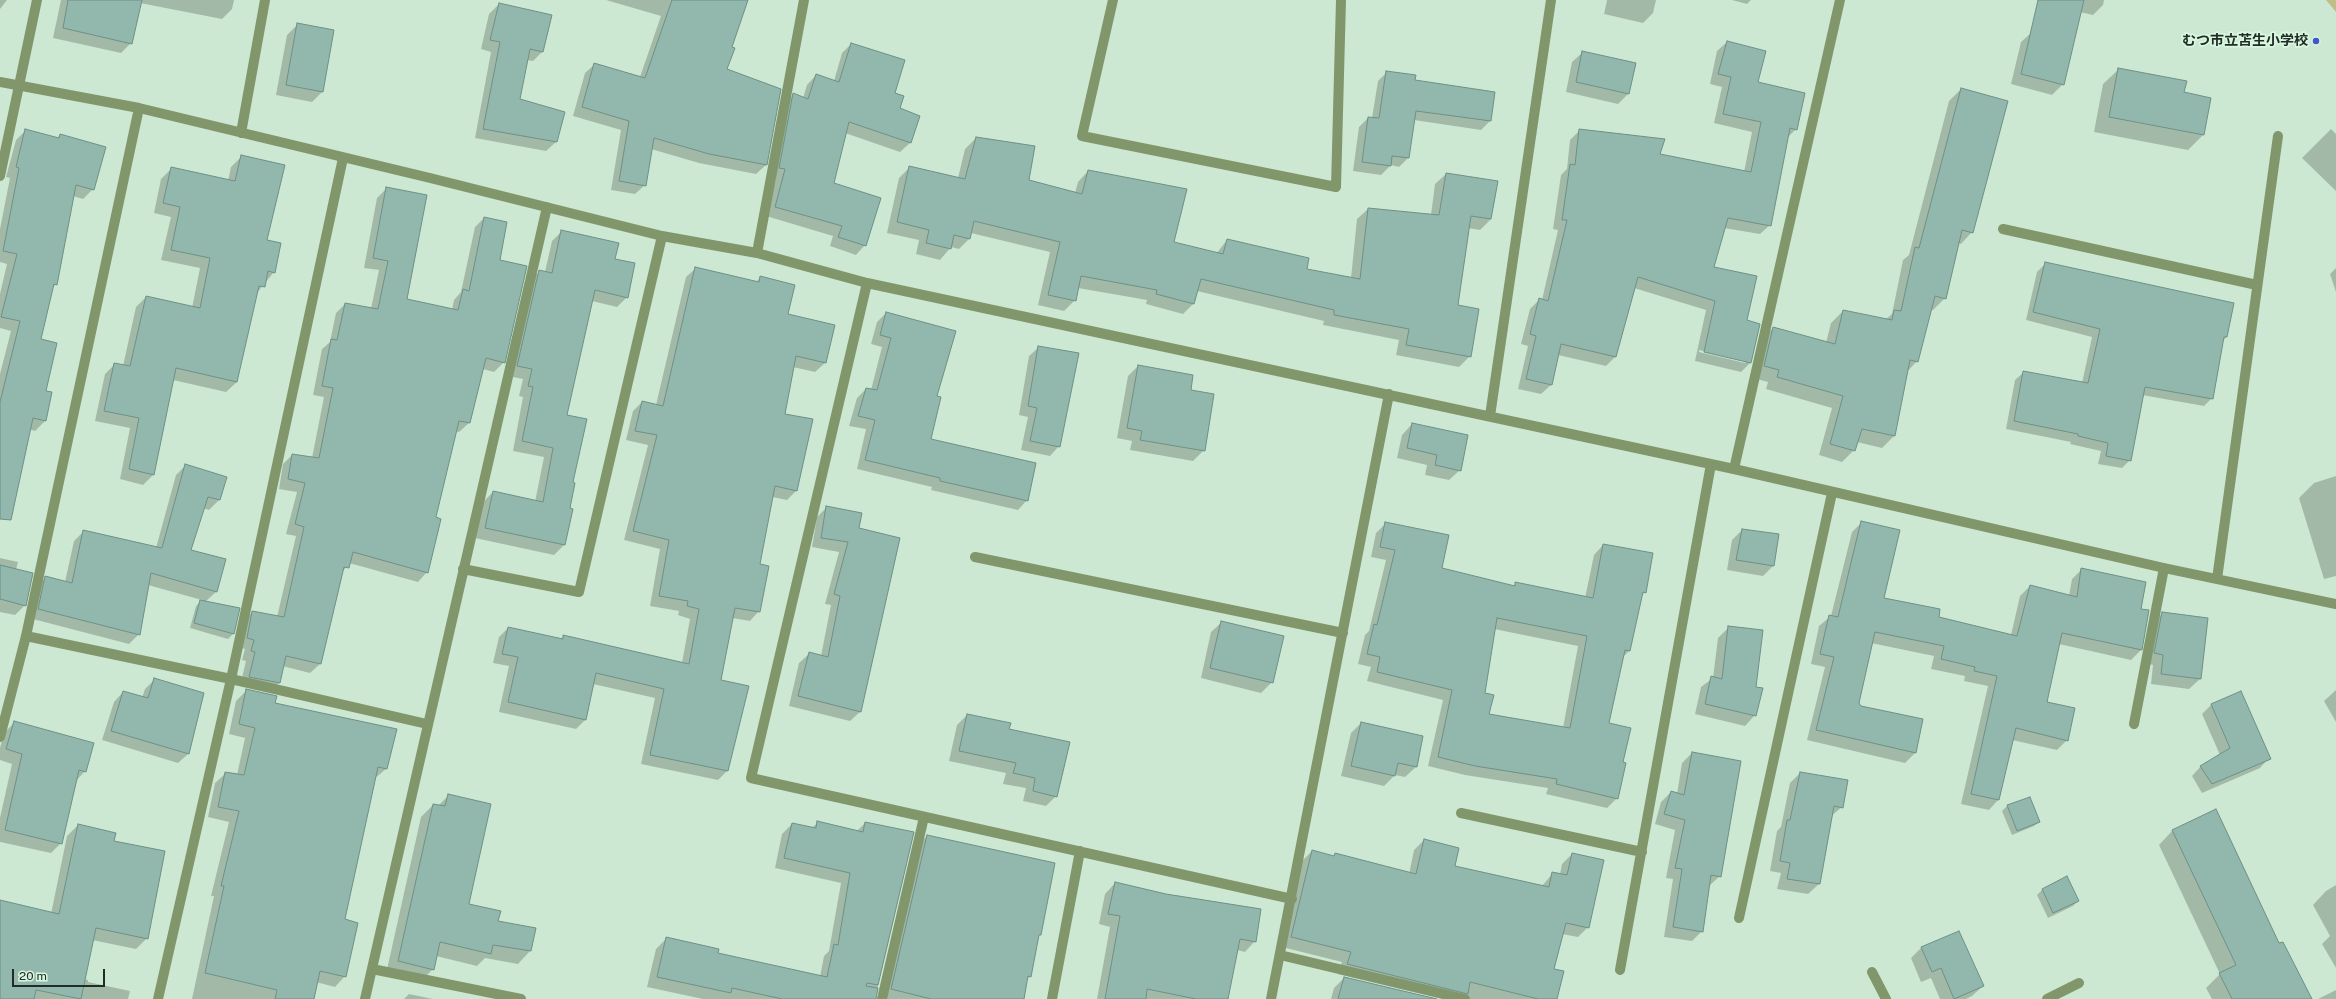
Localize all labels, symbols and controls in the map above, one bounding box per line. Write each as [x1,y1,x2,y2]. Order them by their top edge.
place label: むつ市立苫生小学校 [2182,33,2308,49]
marker: むつ市立苫生小学校 [2311,36,2321,46]
scale bar [14,961,107,987]
text: 20 m [19,969,47,983]

